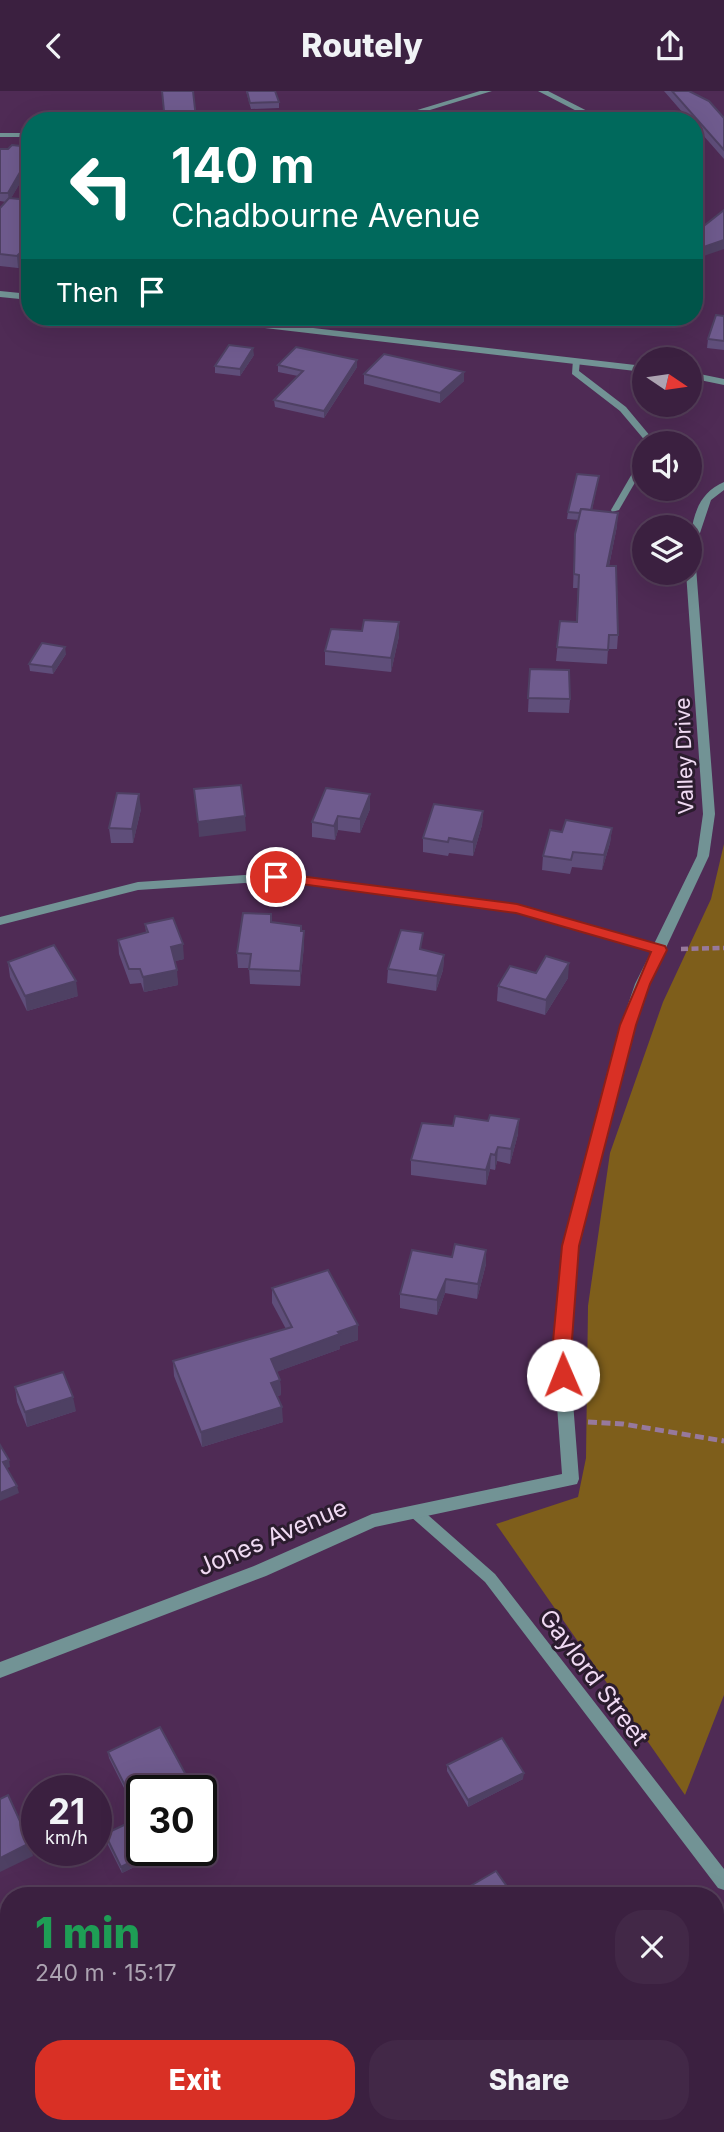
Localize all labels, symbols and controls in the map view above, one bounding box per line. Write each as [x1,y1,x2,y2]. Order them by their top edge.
text: Routely [301,26,423,65]
icon: back [35,27,73,65]
icon: share [651,27,689,65]
text: 140 m [171,136,315,195]
icon: left [56,140,147,231]
text: Chadbourne Avenue [171,196,480,235]
icon: arrive [133,273,171,311]
text: Then [56,277,119,308]
north arrow [632,347,702,417]
map controls [632,347,702,585]
button: sound [632,431,702,501]
button: layers [632,515,702,585]
street label: Valley Drive [669,697,699,815]
pin [246,847,306,907]
icon: arrive [257,858,295,896]
position arrow [526,1338,600,1412]
street label: Jones Avenue [193,1492,351,1582]
street label: Gaylord Street [533,1603,655,1751]
speed limit sign: 30 [126,1775,217,1866]
text: 21 [48,1790,85,1832]
text: km/h [45,1827,88,1848]
text: 1 min [35,1907,140,1958]
button: close [615,1910,689,1984]
text: 240 m · 15:17 [35,1959,177,1987]
button: Exit [35,2040,355,2120]
button: Share [369,2040,689,2120]

